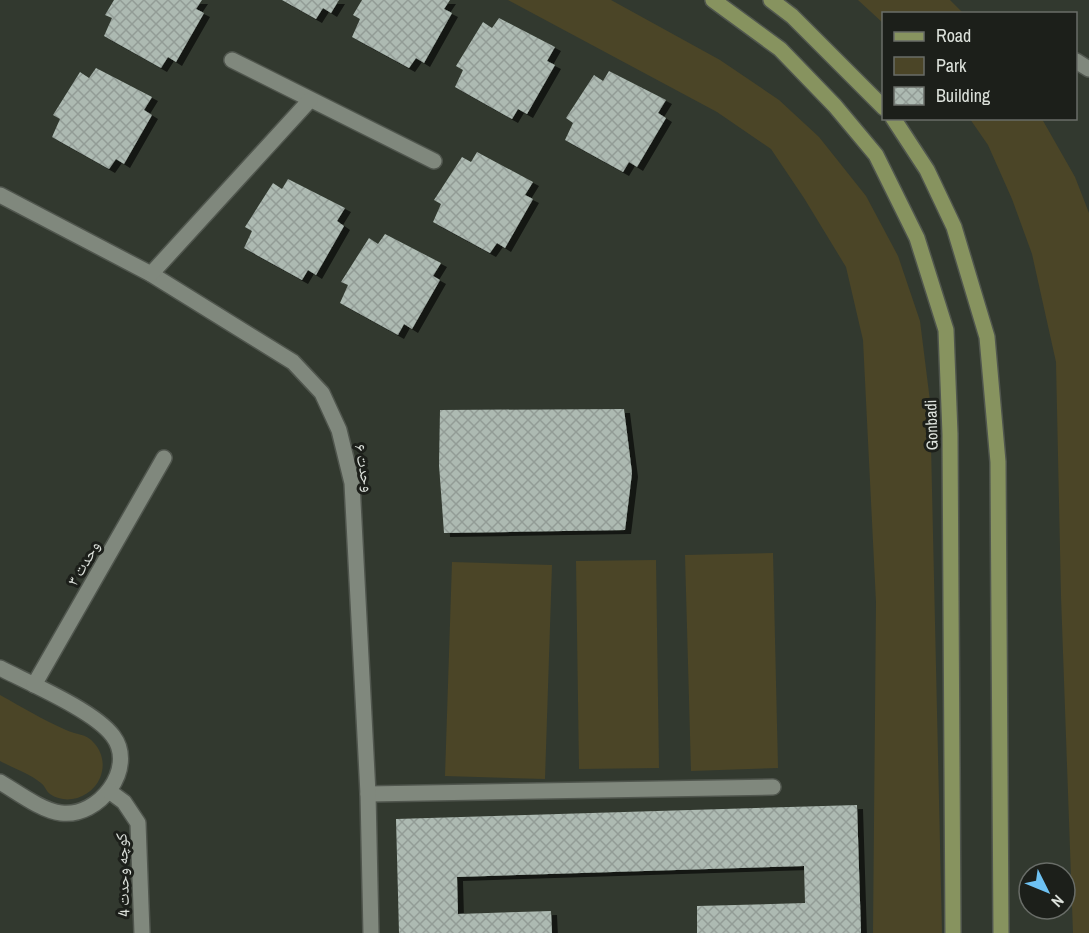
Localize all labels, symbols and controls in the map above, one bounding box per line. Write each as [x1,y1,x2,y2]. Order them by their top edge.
legend [882,12,1077,120]
text: Road [936,23,971,48]
text: Park [936,53,967,78]
text: Building [936,83,991,108]
street label: Gonbadi [919,399,943,451]
street label: وحدت ۶ [350,442,380,494]
street label: وحدت ۳ [61,537,105,589]
street label: کوچه وحدت 4 [110,832,134,917]
north arrow [1017,861,1077,921]
text: N [1047,890,1069,912]

